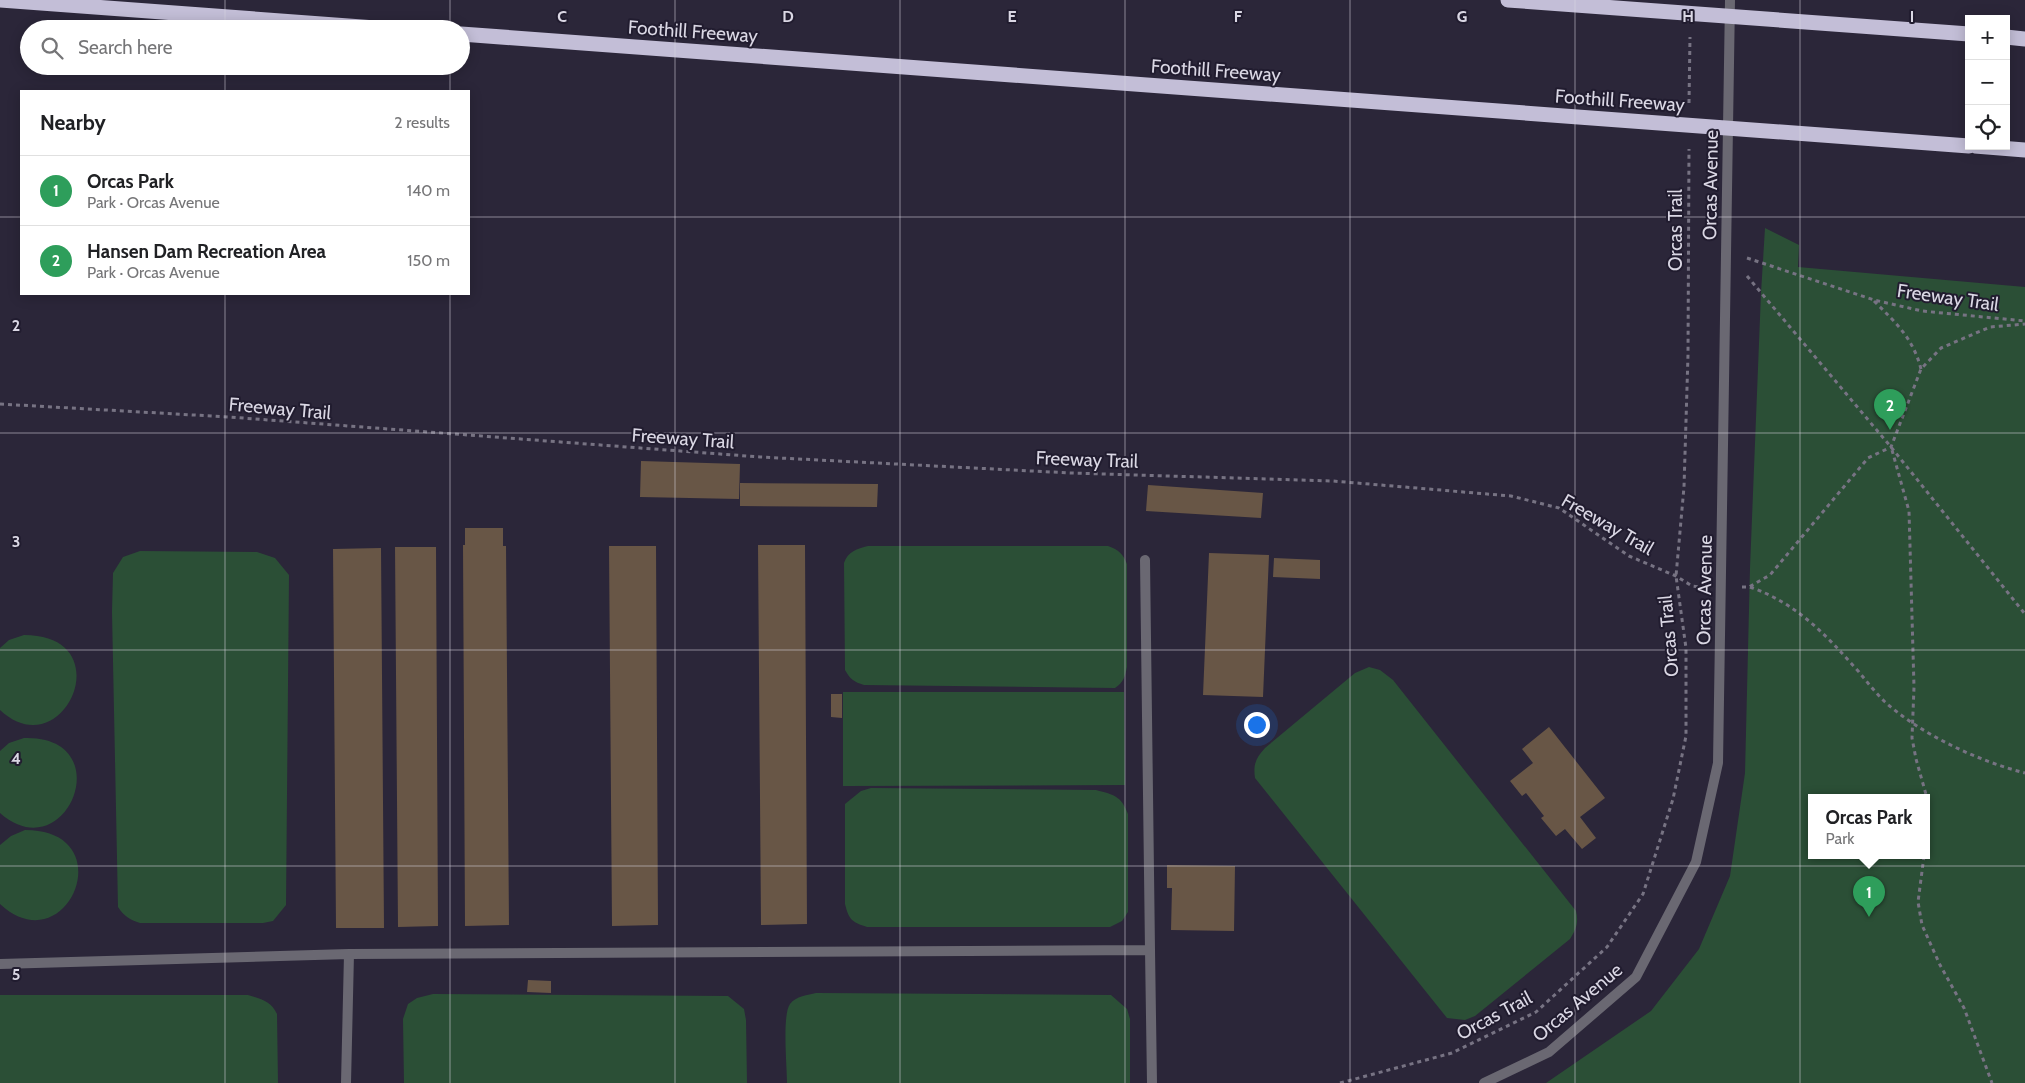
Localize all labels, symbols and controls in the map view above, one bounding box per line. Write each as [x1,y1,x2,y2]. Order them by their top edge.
text: C [557,7,567,26]
text: D [782,7,794,26]
text: E [1007,7,1017,26]
text: F [1234,7,1243,26]
text: G [1457,7,1467,26]
text: H [1682,7,1694,26]
text: I [1910,7,1914,26]
street label: Foothill Freeway [627,15,759,48]
map controls [1965,15,2010,150]
button: + [1965,15,2010,60]
search box [20,20,470,75]
icon: search [38,34,66,62]
text: Search here [78,36,172,59]
street label: Foothill Freeway [1150,54,1282,87]
button: − [1965,60,2010,105]
street label: Foothill Freeway [1554,84,1686,117]
button: locate [1965,105,2010,150]
text: Nearby [40,110,106,135]
text: 2 results [394,113,450,132]
street label: Orcas Avenue [1698,129,1723,240]
text: Orcas Park [87,170,174,193]
text: 1 [53,181,59,200]
text: 140 m [407,181,450,200]
street label: Orcas Trail [1664,188,1687,271]
text: Park · Orcas Avenue [87,193,220,212]
text: Hansen Dam Recreation Area [87,240,326,263]
text: 2 [52,251,60,270]
text: 150 m [407,251,450,270]
text: Park · Orcas Avenue [87,263,220,282]
street label: Freeway Trail [1896,279,2001,316]
text: 2 [12,316,20,335]
pin: 2 [1874,389,1906,430]
street label: Freeway Trail [228,393,333,424]
street label: Freeway Trail [631,423,735,454]
street label: Freeway Trail [1035,446,1139,473]
street label: Freeway Trail [1558,489,1658,560]
text: 3 [12,532,20,551]
street label: Orcas Avenue [1692,534,1717,645]
street label: Orcas Trail [1653,594,1684,678]
your location [1244,712,1270,738]
text: 4 [11,749,21,768]
popup [1808,794,1930,859]
text: Orcas Park [1826,806,1912,829]
text: Park [1826,829,1854,848]
pin: 1 [1853,876,1885,917]
street label: Orcas Avenue [1528,958,1627,1047]
text: 5 [12,965,20,984]
street label: Orcas Trail [1453,986,1536,1045]

